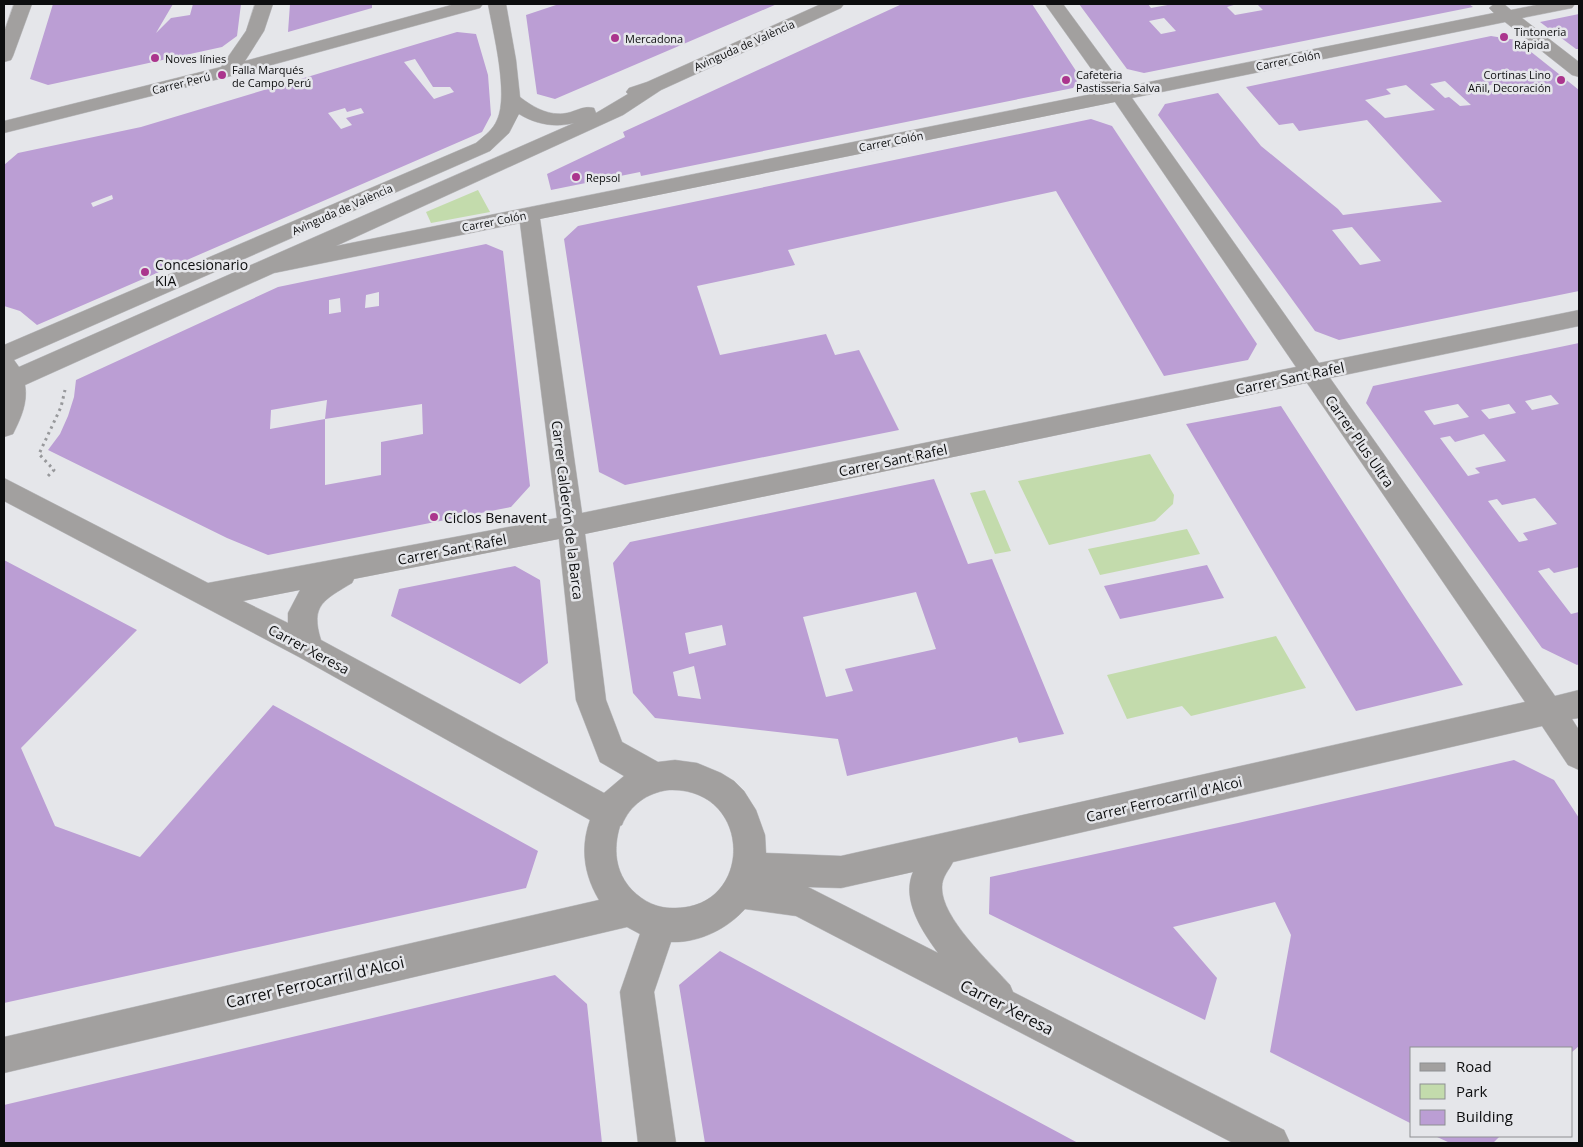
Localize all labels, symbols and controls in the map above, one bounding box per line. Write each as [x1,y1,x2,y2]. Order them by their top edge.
street label: Avinguda de València [691,16,797,74]
place label: Tintoneria Rápida [1514,24,1566,52]
place label: Mercadona [625,31,683,46]
marker: Tintoneria Rápida [1498,31,1510,43]
marker: Mercadona [609,32,621,44]
street label: Carrer Colón [1255,46,1321,74]
place label: Noves línies [165,51,226,66]
marker: Noves línies [149,52,161,64]
place label: Falla Marqués de Campo Perú [232,62,311,90]
place label: Cafeteria Pastisseria Salva [1076,67,1160,95]
place label: Cortinas Lino Añil, Decoración [1468,67,1551,95]
street label: Carrer Perú [150,69,212,97]
marker: Falla Marqués de Campo Perú [216,69,228,81]
marker: Cafeteria Pastisseria Salva [1060,74,1072,86]
marker: Cortinas Lino Añil, Decoración [1555,74,1567,86]
street label: Carrer Colón [858,127,924,155]
place label: Repsol [586,170,620,185]
marker: Repsol [570,171,582,183]
street label: Avinguda de València [289,180,395,238]
street label: Carrer Colón [461,207,527,235]
place label: Concesionario KIA [155,255,248,290]
marker: Concesionario KIA [139,266,151,278]
street label: Carrer Sant Rafel [1234,357,1346,399]
street label: Carrer Plus Ultra [1321,391,1399,491]
street label: Carrer Calderón de la Barca [548,419,588,601]
street label: Carrer Sant Rafel [837,439,949,481]
place label: Ciclos Benavent [444,508,547,527]
marker: Ciclos Benavent [428,511,440,523]
street label: Carrer Sant Rafel [396,529,508,569]
street label: Carrer Xeresa [265,620,353,678]
street label: Carrer Ferrocarril d'Alcoi [1084,772,1244,826]
street label: Carrer Ferrocarril d'Alcoi [224,951,406,1013]
street label: Carrer Xeresa [957,974,1057,1040]
legend [1410,1047,1573,1137]
text: Road [1456,1056,1492,1076]
text: Park [1456,1081,1487,1101]
text: Building [1456,1106,1513,1126]

